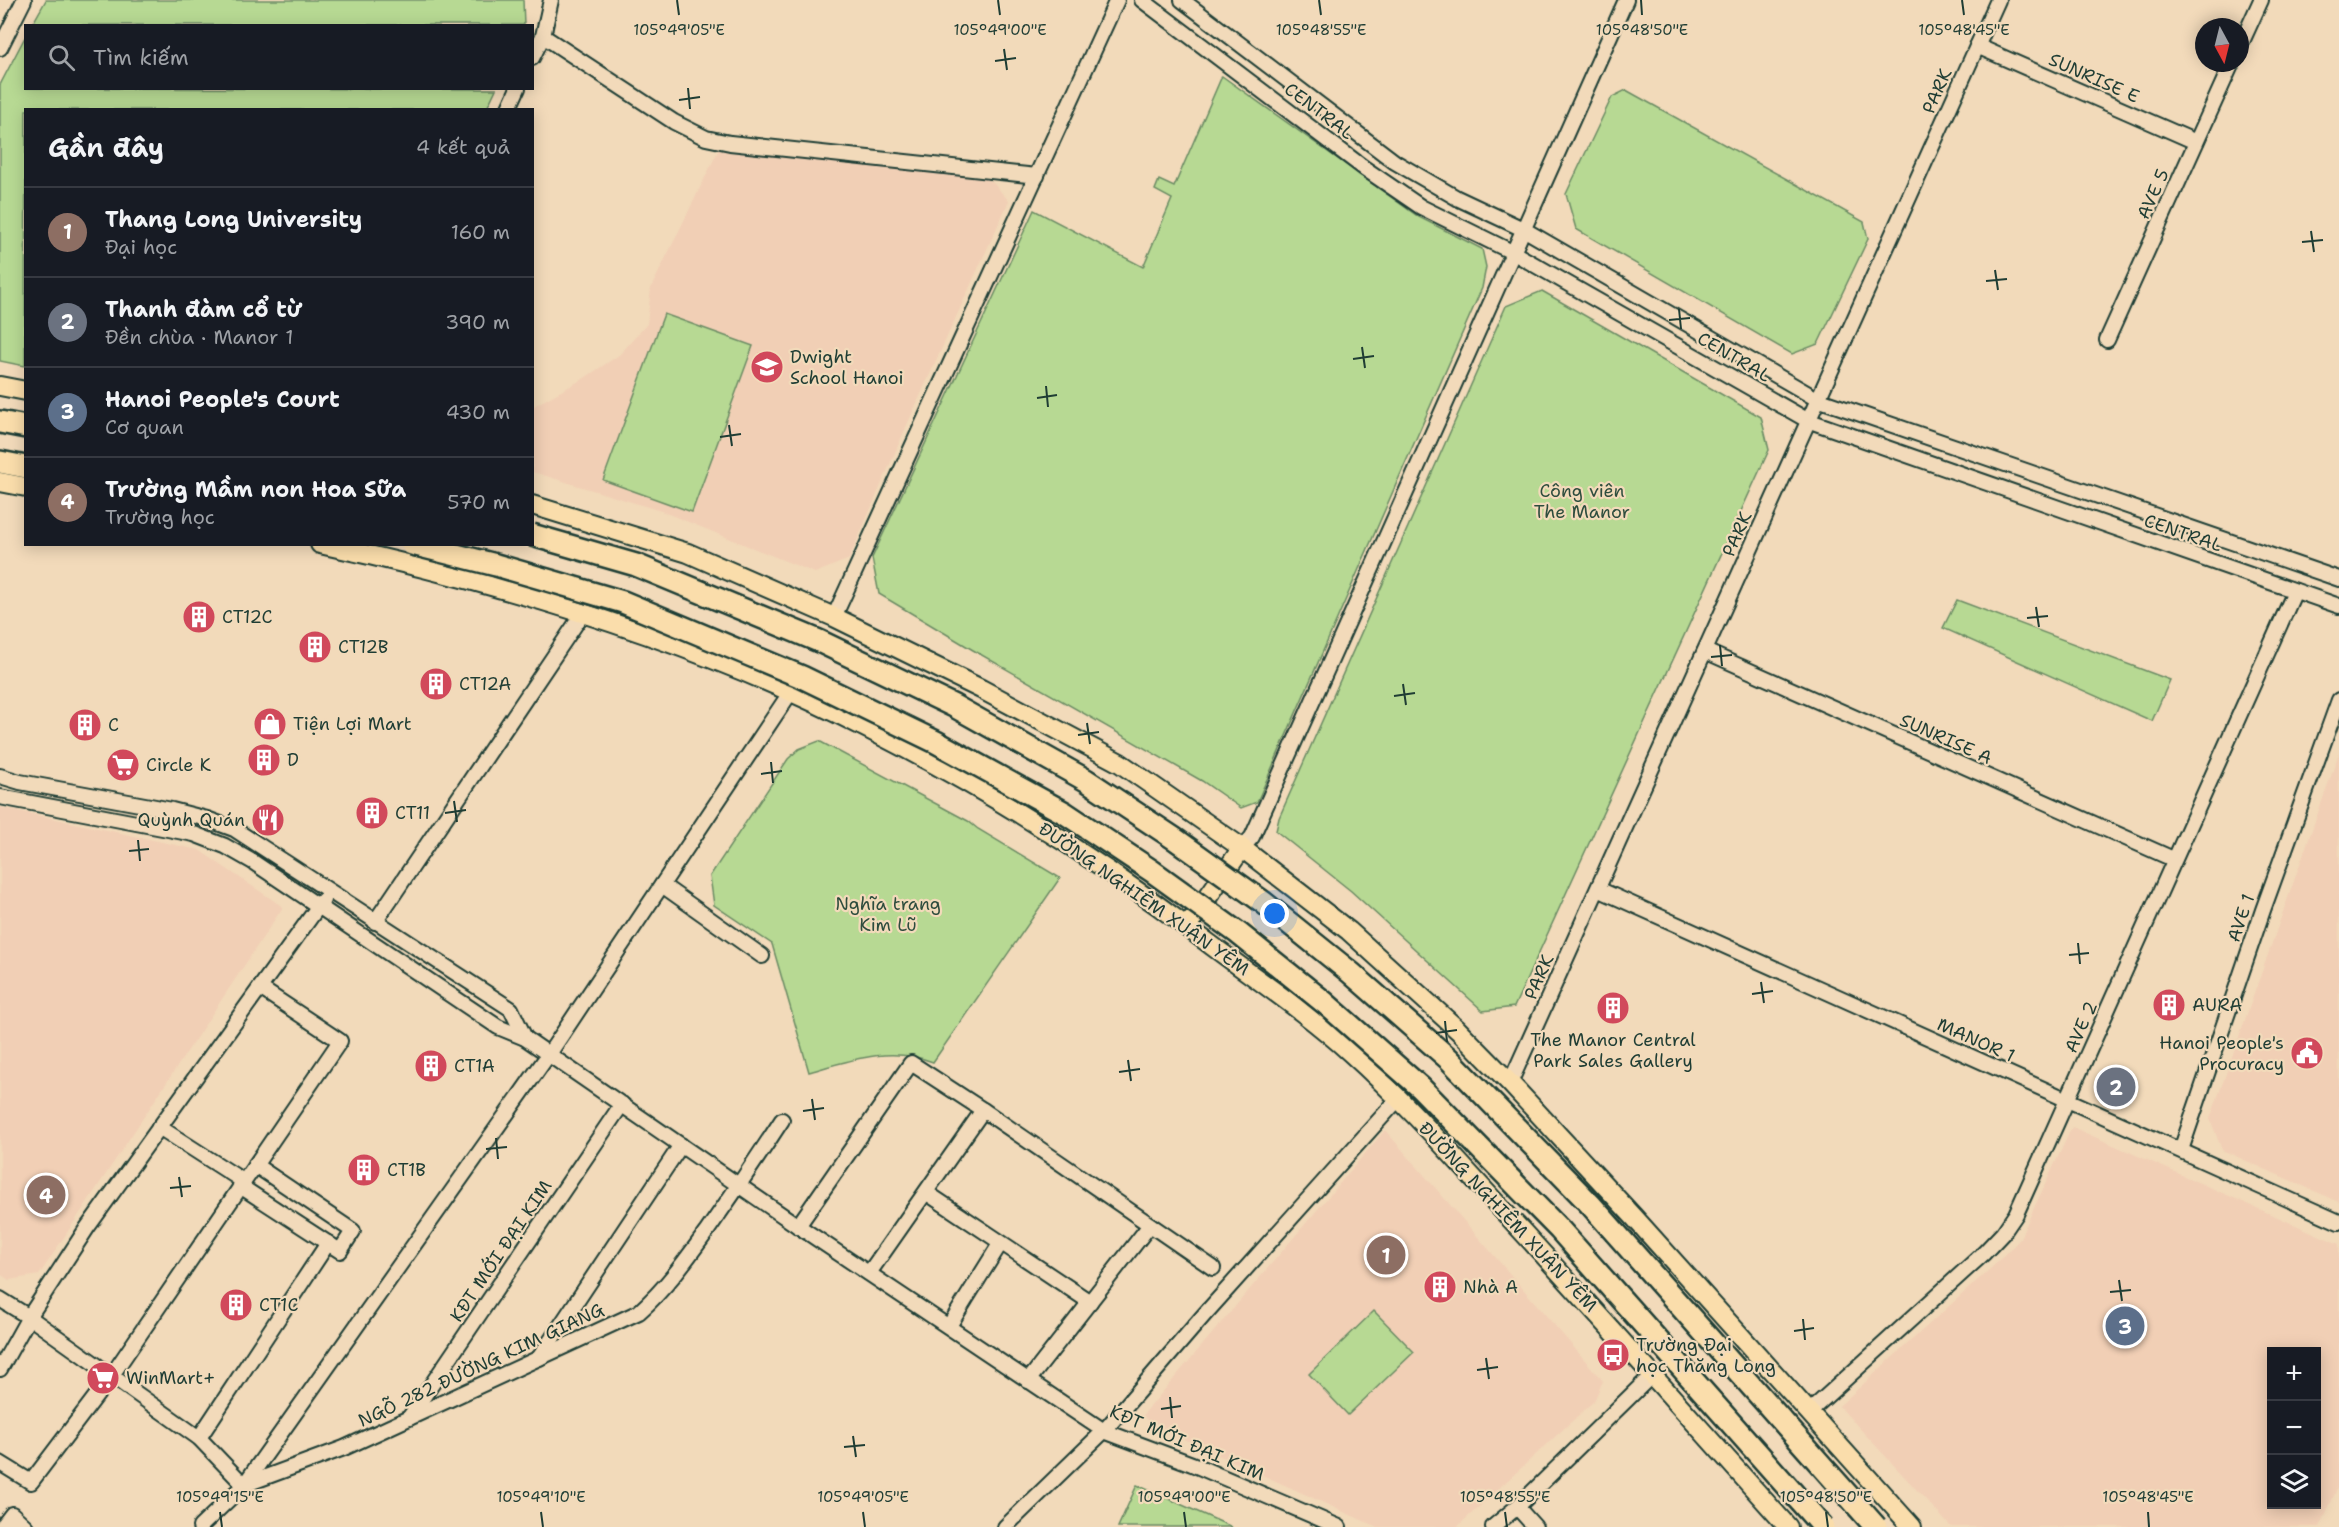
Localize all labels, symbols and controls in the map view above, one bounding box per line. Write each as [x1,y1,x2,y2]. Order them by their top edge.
north arrow [2195,18,2249,72]
text: 105°49'05"E [633,20,725,40]
text: 105°49'00"E [953,20,1047,40]
text: 105°48'55"E [1276,20,1366,40]
text: 105°48'50"E [1596,20,1688,40]
text: 105°48'45"E [1918,20,2010,40]
search box [24,24,534,90]
icon: search [45,41,78,74]
text: Tìm kiếm [93,43,189,72]
street label: SUNRISE E [2045,47,2143,109]
street label: PARK [1916,64,1958,117]
street label: CENTRAL [1279,77,1359,145]
text: Gần đây [48,130,164,165]
text: 4 kết quả [416,134,510,160]
street label: AVE 5 [2131,165,2175,223]
text: Thang Long University [105,205,362,234]
text: 1 [63,219,72,245]
text: 160 m [451,219,510,245]
text: Đại học [105,234,177,260]
text: Thanh đàm cổ từ [105,295,302,324]
text: 2 [61,309,75,335]
text: 390 m [445,309,510,335]
text: Đền chùa · Manor 1 [105,324,294,350]
street label: CENTRAL [1693,326,1775,388]
place label: Dwight School Hanoi [790,345,904,390]
school or university icon: Dwight School Hanoi [749,349,785,385]
text: Hanoi People's Court [105,385,340,414]
text: 3 [61,399,75,425]
text: 430 m [446,399,510,425]
text: Cơ quan [105,414,184,440]
text: Trường Mầm non Hoa Sữa [105,475,406,504]
park label: Công viên The Manor [1534,479,1630,524]
text: 4 [61,489,75,515]
text: 570 m [447,489,510,515]
text: Trường học [105,504,215,530]
street label: PARK [1716,507,1758,560]
street label: CENTRAL [2141,508,2225,558]
building icon: CT12C [181,599,217,635]
place label: CT12C [222,605,273,629]
building icon: CT12B [297,629,333,665]
place label: CT12B [338,635,388,659]
building icon: CT12A [418,666,454,702]
place label: CT12A [459,672,511,696]
shop icon: Tiện Lợi Mart [252,706,288,742]
building icon: C [67,707,103,743]
street label: SUNRISE A [1896,708,1996,770]
place label: Tiện Lợi Mart [293,712,412,736]
place label: C [108,713,119,737]
building icon: D [246,742,282,778]
supermarket icon: Circle K [105,747,141,783]
place label: D [287,748,299,772]
place label: Circle K [146,753,212,777]
building icon: CT11 [354,795,390,831]
place label: CT11 [395,801,430,825]
restaurant icon: Quỳnh Quán [250,802,286,838]
place label: Quỳnh Quán [138,808,245,832]
street label: ĐƯỜNG NGHIÊM XUÂN YÊM [1034,817,1254,981]
street label: AVE 1 [2222,891,2260,945]
park label: Nghĩa trang Kim Lũ [835,892,941,937]
your location [1260,899,1289,928]
street label: PARK [1518,950,1560,1003]
building icon: AURA [2151,987,2187,1023]
building icon: The Manor Central Park Sales Gallery [1595,990,1631,1026]
place label: AURA [2192,993,2242,1017]
street label: AVE 2 [2059,997,2103,1057]
street label: MANOR 1 [1933,1012,2019,1068]
place label: The Manor Central Park Sales Gallery [1530,1028,1696,1073]
place label: Hanoi People's Procuracy [2159,1031,2284,1076]
public building icon: Hanoi People's Procuracy [2289,1035,2325,1071]
building icon: CT1A [413,1048,449,1084]
place label: CT1A [454,1054,495,1078]
pin: 2 [2096,1064,2136,1110]
street label: ĐƯỜNG NGHIÊM XUÂN YÊM [1413,1117,1603,1317]
building icon: CT1B [346,1152,382,1188]
place label: CT1B [387,1158,426,1182]
pin: 4 [26,1172,66,1218]
street label: KĐT MỚI ĐẠI KIM [445,1175,557,1327]
pin: 1 [1366,1232,1406,1278]
building icon: Nhà A [1422,1269,1458,1305]
place label: Nhà A [1463,1275,1518,1299]
building icon: CT1C [218,1287,254,1323]
place label: CT1C [259,1293,298,1317]
street label: NGÕ 282 ĐƯỜNG KIM GIANG [354,1297,608,1433]
pin: 3 [2106,1304,2144,1348]
place label: Trường Đại học Thăng Long [1636,1333,1776,1378]
bus stop icon: Trường Đại học Thăng Long [1595,1337,1631,1373]
map controls [2267,1347,2321,1509]
button: + [2267,1347,2321,1401]
supermarket icon: WinMart+ [85,1360,121,1396]
place label: WinMart+ [126,1366,216,1390]
street label: KĐT MỚI ĐẠI KIM [1106,1399,1268,1487]
button: − [2267,1401,2321,1455]
button: layers [2267,1455,2321,1509]
text: 105°49'15"E [176,1487,264,1507]
text: 105°49'10"E [496,1487,586,1507]
text: 105°49'05"E [817,1487,909,1507]
text: 105°49'00"E [1137,1487,1231,1507]
text: 105°48'55"E [1460,1487,1550,1507]
text: 105°48'50"E [1780,1487,1872,1507]
text: 105°48'45"E [2102,1487,2194,1507]

